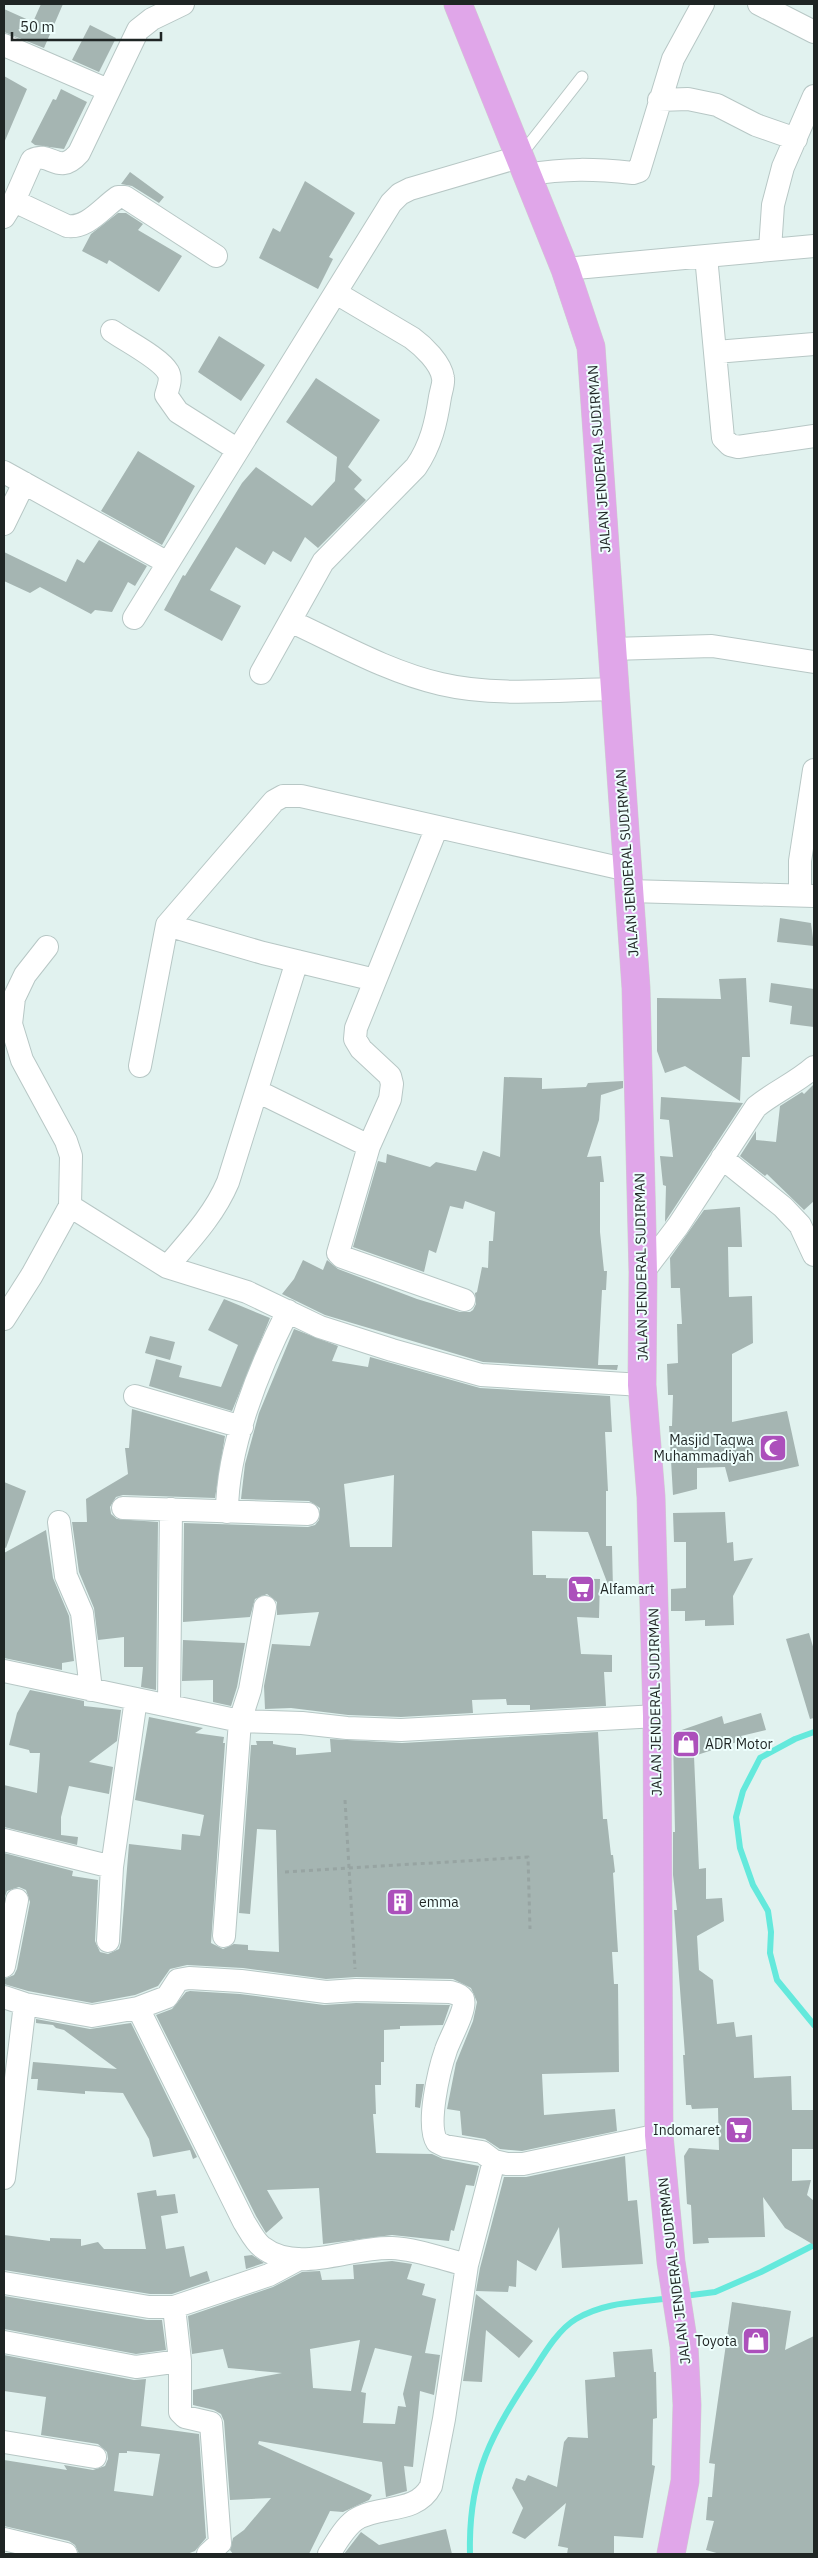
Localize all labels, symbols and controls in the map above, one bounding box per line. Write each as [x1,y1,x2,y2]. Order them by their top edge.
scale bar [12,10,161,42]
text: 50 m [20,17,55,36]
street label: JALAN JENDERAL SUDIRMAN [583,364,615,554]
street label: JALAN JENDERAL SUDIRMAN [611,768,643,958]
street label: JALAN JENDERAL SUDIRMAN [630,1173,652,1361]
place label: Masjid Taqwa Muhammadiyah [653,1431,755,1465]
mosque icon: Masjid Taqwa Muhammadiyah [758,1433,788,1463]
supermarket icon: Alfamart [566,1574,596,1604]
place label: Alfamart [600,1580,655,1598]
street label: JALAN JENDERAL SUDIRMAN [644,1608,666,1796]
shop icon: ADR Motor [671,1729,701,1759]
place label: ADR Motor [705,1735,773,1753]
building icon: emma [385,1887,415,1917]
place label: emma [419,1893,459,1911]
supermarket icon: Indomaret [724,2115,754,2145]
place label: Indomaret [653,2121,720,2139]
street label: JALAN JENDERAL SUDIRMAN [654,2176,694,2366]
shop icon: Toyota [741,2326,771,2356]
place label: Toyota [695,2332,738,2350]

